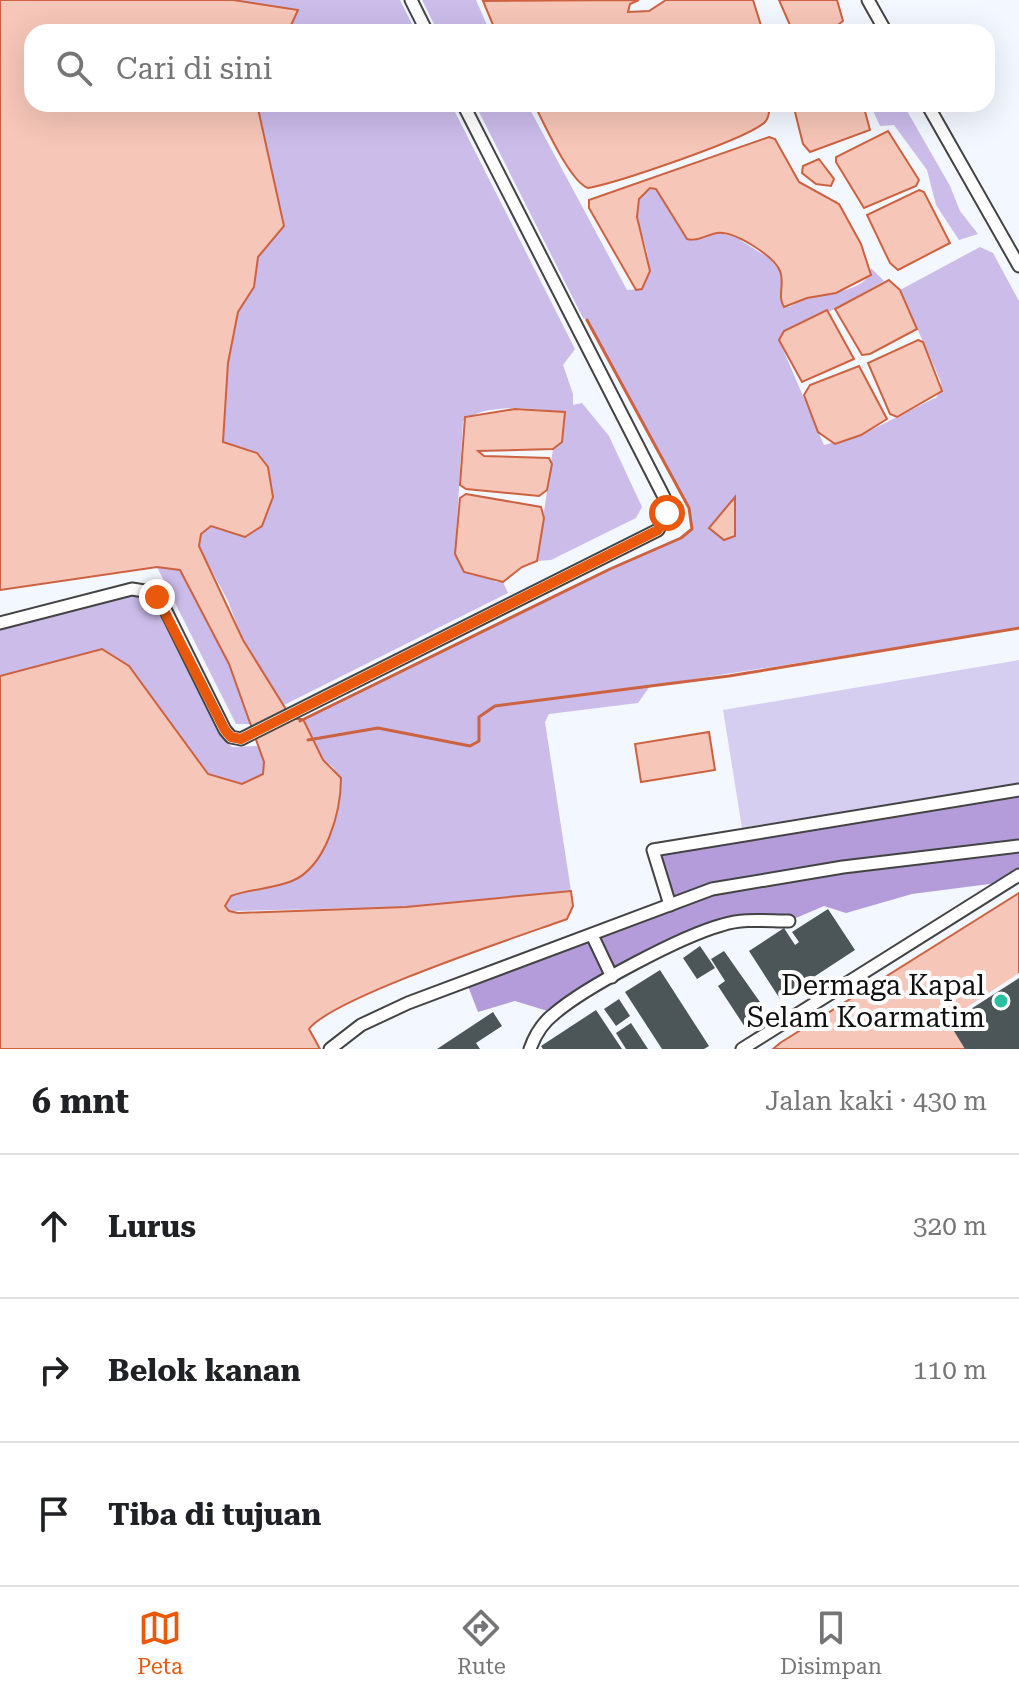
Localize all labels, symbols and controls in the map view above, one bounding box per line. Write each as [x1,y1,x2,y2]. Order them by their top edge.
search box [24,24,995,112]
icon: search [52,46,96,90]
text: Cari di sini [116,51,272,86]
route start [649,495,685,531]
route end [139,579,175,615]
place label: Dermaga Kapal Selam Koarmatim [747,969,985,1034]
marker: Dermaga Kapal Selam Koarmatim [992,992,1010,1010]
text: 6 mnt [32,1081,129,1121]
text: Jalan kaki · 430 m [765,1086,987,1116]
icon: ahead [32,1204,76,1248]
text: Lurus [108,1209,196,1244]
text: 320 m [913,1211,987,1241]
icon: right [32,1348,76,1392]
text: Belok kanan [108,1353,301,1388]
text: 110 m [913,1355,987,1385]
icon: arrive [32,1492,76,1536]
text: Tiba di tujuan [108,1497,321,1532]
tab: Peta [137,1606,183,1679]
tab: Rute [457,1606,506,1679]
tab: Disimpan [780,1606,882,1679]

